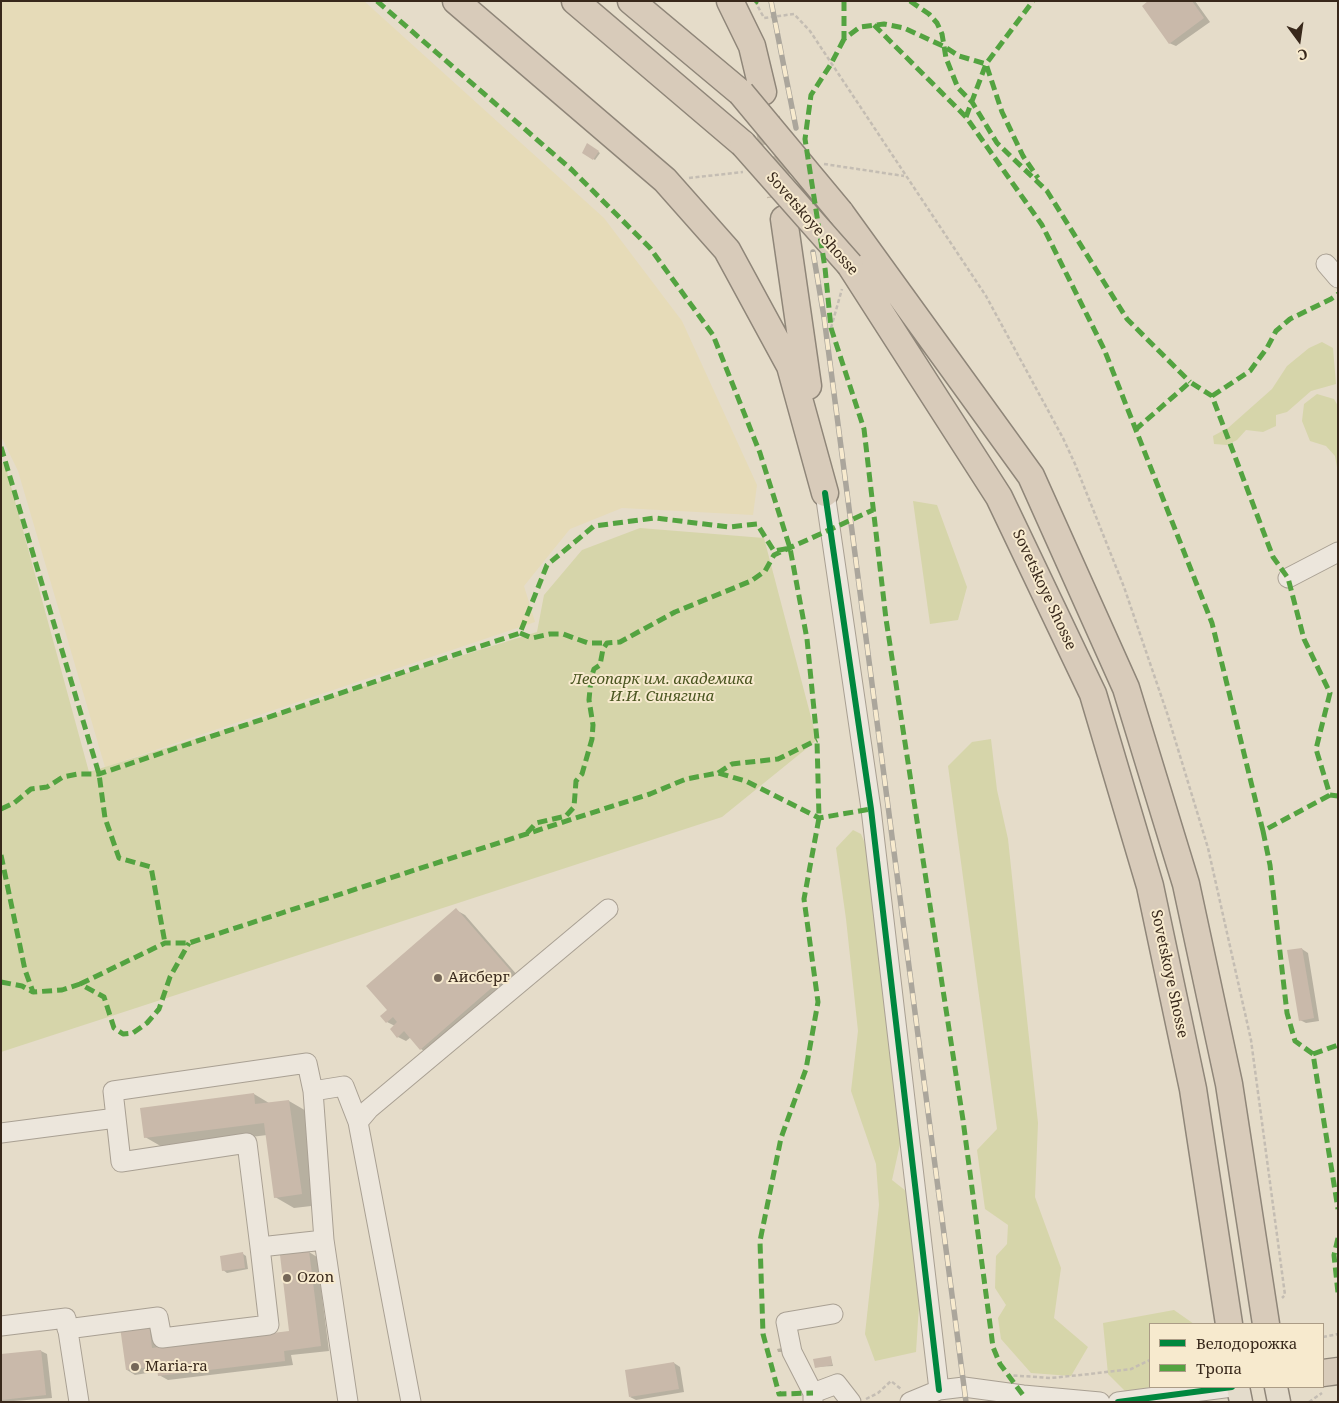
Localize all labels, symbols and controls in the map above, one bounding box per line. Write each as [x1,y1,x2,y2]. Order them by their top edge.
north arrow [1274,15,1324,65]
text: С [1296,45,1310,65]
street label: Sovetskoye Shosse [762,169,862,279]
street label: Sovetskoye Shosse [1008,527,1080,653]
park label: Лесопарк им. академика И.И. Синягина [571,671,753,706]
street label: Sovetskoye Shosse [1147,908,1191,1040]
place label: Айсберг [448,969,510,987]
marker: Айсберг [432,972,444,984]
place label: Ozon [297,1269,334,1287]
marker: Ozon [281,1272,293,1284]
legend [1149,1323,1324,1388]
text: Велодорожка [1196,1333,1297,1353]
place label: Maria-ra [145,1358,208,1376]
text: Тропа [1196,1358,1242,1378]
marker: Maria-ra [129,1361,141,1373]

